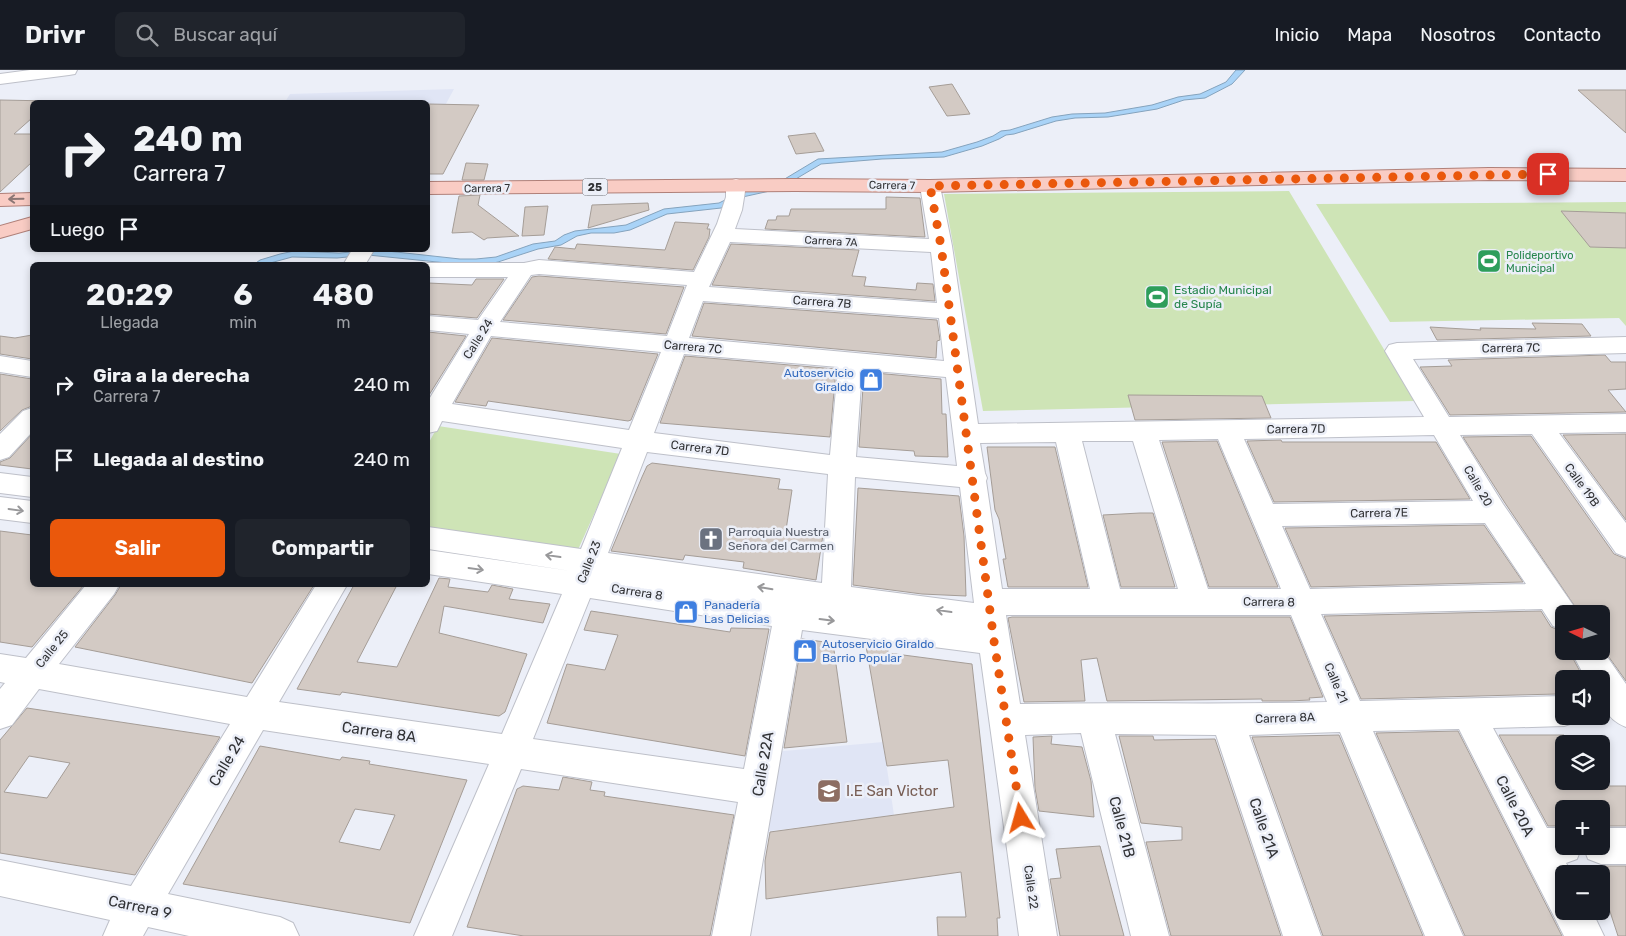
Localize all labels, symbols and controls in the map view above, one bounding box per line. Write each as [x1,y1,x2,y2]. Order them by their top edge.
search box [115,12,465,57]
text: Drivr [25,21,85,49]
icon: search [133,21,161,49]
text: Buscar aquí [173,23,277,46]
text: Inicio [1274,24,1319,46]
text: Mapa [1347,24,1392,46]
text: Nosotros [1420,24,1496,46]
text: Contacto [1524,24,1601,46]
text: 240 m [133,118,243,160]
icon: right [50,120,115,185]
pin [1527,153,1569,195]
text: Carrera 7 [133,160,226,187]
icon: arrive [1534,160,1562,188]
road number: 25 [582,178,608,195]
street label: Carrera 7 [869,179,916,192]
street label: Carrera 7 [464,182,511,195]
one-way arrow [9,194,25,204]
icon: arrive [115,215,143,243]
text: Luego [50,218,105,241]
street label: Carrera 7A [804,234,858,249]
sports icon: Polideportivo Municipal [1476,248,1502,274]
place label: Polideportivo Municipal [1506,249,1574,275]
text: 20:29 [86,277,173,313]
text: 6 [233,277,253,313]
text: 480 [313,277,374,313]
place label: Estadio Municipal de Supía [1174,283,1272,311]
sports icon: Estadio Municipal de Supía [1144,284,1170,310]
street label: Carrera 7B [792,293,852,311]
text: Llegada [100,313,159,332]
text: min [229,313,257,332]
text: m [336,313,351,332]
street label: Calle 24 [460,316,496,362]
street label: Carrera 7C [663,337,723,357]
street label: Carrera 7C [1482,340,1540,356]
text: Gira a la derecha [93,364,250,387]
place label: Autoservicio Giraldo [784,366,854,394]
shop icon: Autoservicio Giraldo [858,367,884,393]
icon: right [50,371,78,399]
text: 240 m [354,373,410,396]
text: Carrera 7 [93,387,160,406]
street label: Carrera 7D [1266,421,1326,437]
street label: Carrera 7D [670,437,730,459]
icon: arrive [50,446,78,474]
text: Llegada al destino [93,448,264,471]
text: 240 m [354,448,410,471]
street label: Calle 19B [1562,461,1602,509]
street label: Calle 20 [1461,463,1495,509]
one-way arrow [8,505,24,515]
street label: Carrera 7E [1350,505,1408,521]
button: Salir [50,519,225,577]
button: Compartir [235,519,410,577]
place label: Parroquia Nuestra Señora del Carmen [728,525,834,553]
church icon: Parroquia Nuestra Señora del Carmen [698,526,724,552]
street label: Calle 23 [574,539,604,585]
one-way arrow [545,551,561,561]
one-way arrow [467,564,483,574]
street label: Carrera 8 [610,581,664,603]
one-way arrow [758,583,774,593]
street label: Carrera 8 [1243,595,1295,609]
place label: Panadería Las Delicias [704,598,770,626]
shop icon: Panadería Las Delicias [673,599,699,625]
north arrow [1555,605,1610,660]
map controls [1555,605,1610,920]
one-way arrow [936,606,952,616]
one-way arrow [819,615,835,625]
street label: Calle 25 [33,627,71,671]
place label: Autoservicio Giraldo Barrio Popular [822,637,934,665]
shop icon: Autoservicio Giraldo Barrio Popular [792,638,818,664]
street label: Calle 21 [1321,661,1351,705]
button: sound [1555,670,1610,725]
street label: Carrera 8A [1255,710,1315,726]
street label: Carrera 8A [341,718,417,746]
street label: Calle 22A [748,730,778,798]
street label: Calle 24 [205,733,249,789]
button: layers [1555,735,1610,790]
street label: Calle 20A [1492,773,1538,839]
school or university icon: I.E San Victor [816,778,842,804]
place label: I.E San Victor [846,782,939,800]
position arrow [994,791,1046,843]
street label: Calle 21B [1105,794,1139,860]
street label: Calle 21A [1245,795,1283,861]
button: + [1555,800,1610,855]
street label: Calle 22 [1021,864,1041,910]
button: − [1555,865,1610,920]
street label: Carrera 9 [107,892,173,923]

